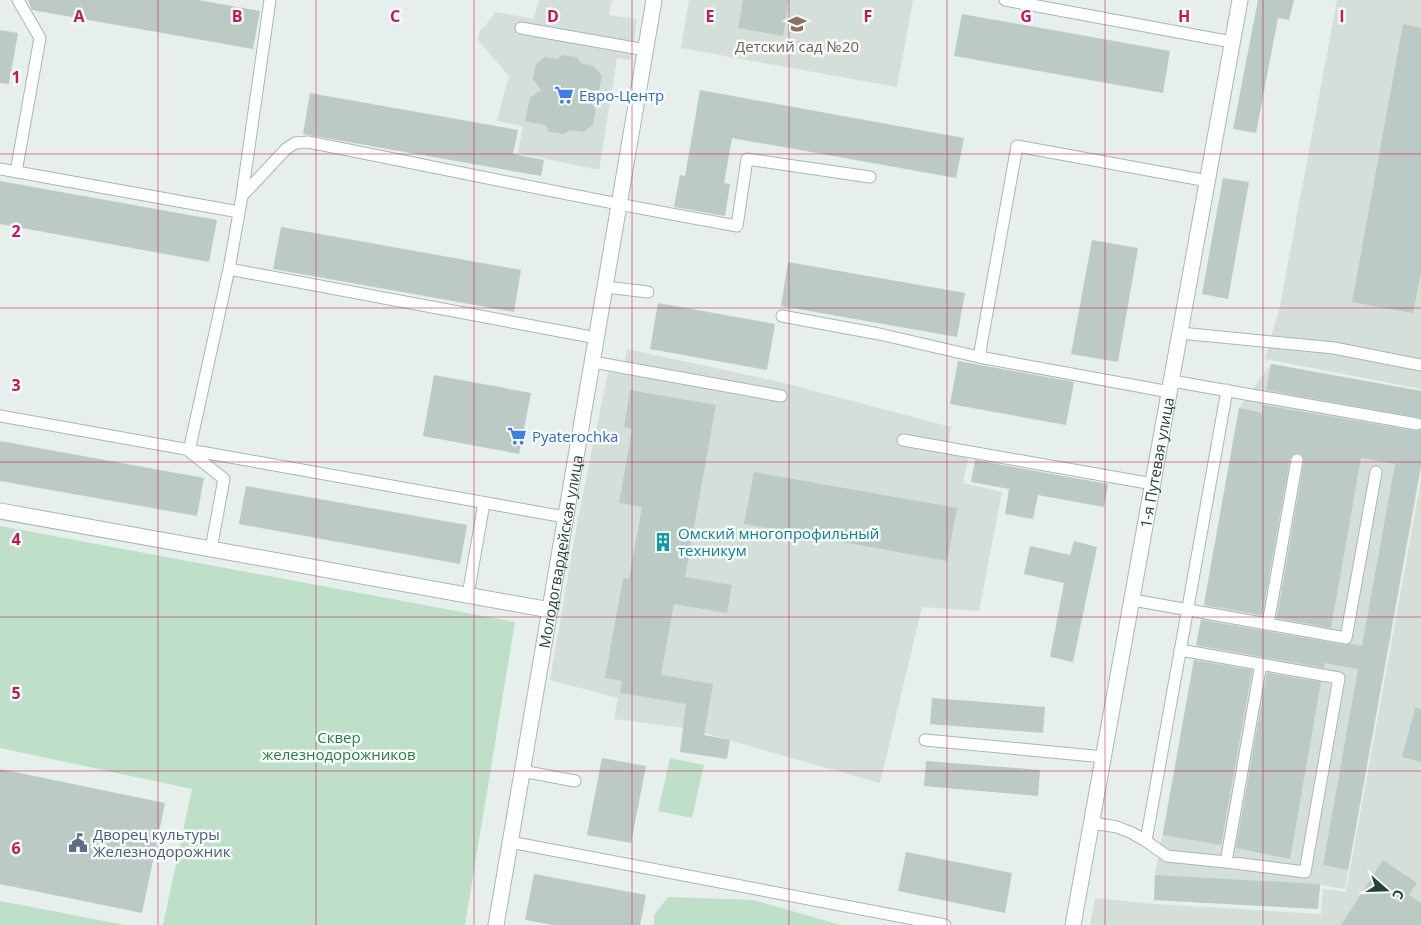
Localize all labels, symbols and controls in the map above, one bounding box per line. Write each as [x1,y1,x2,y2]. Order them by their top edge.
text: A [73,5,85,27]
text: B [232,5,242,27]
text: C [390,5,400,27]
text: D [547,5,559,27]
text: E [706,5,715,27]
text: F [864,5,872,27]
text: G [1020,5,1032,27]
text: H [1178,5,1190,27]
text: I [1339,5,1345,27]
school or university icon: Детский сад №20 [786,13,808,35]
place label: Детский сад №20 [735,36,859,56]
text: 1 [11,66,21,88]
supermarket icon: Евро-Центр [553,84,575,106]
place label: Евро-Центр [579,85,664,105]
text: 2 [11,220,21,242]
text: 3 [11,374,21,396]
street label: 1-я Путевая улица [1135,396,1178,529]
supermarket icon: Pyaterochka [506,425,528,447]
place label: Pyaterochka [532,426,618,446]
street label: Молодогвардейская улица [534,453,587,650]
place label: Омский многопрофильный техникум [678,523,879,560]
text: 4 [11,528,21,550]
building icon: Омский многопрофильный техникум [652,531,674,553]
text: 5 [11,682,21,704]
park label: Сквер железнодорожников [262,727,416,764]
place label: Дворец культуры Железнодорожник [93,824,231,861]
public building icon: Дворец культуры Железнодорожник [67,832,89,854]
text: 6 [11,837,21,859]
north arrow [1361,865,1411,915]
text: С [1388,887,1409,902]

